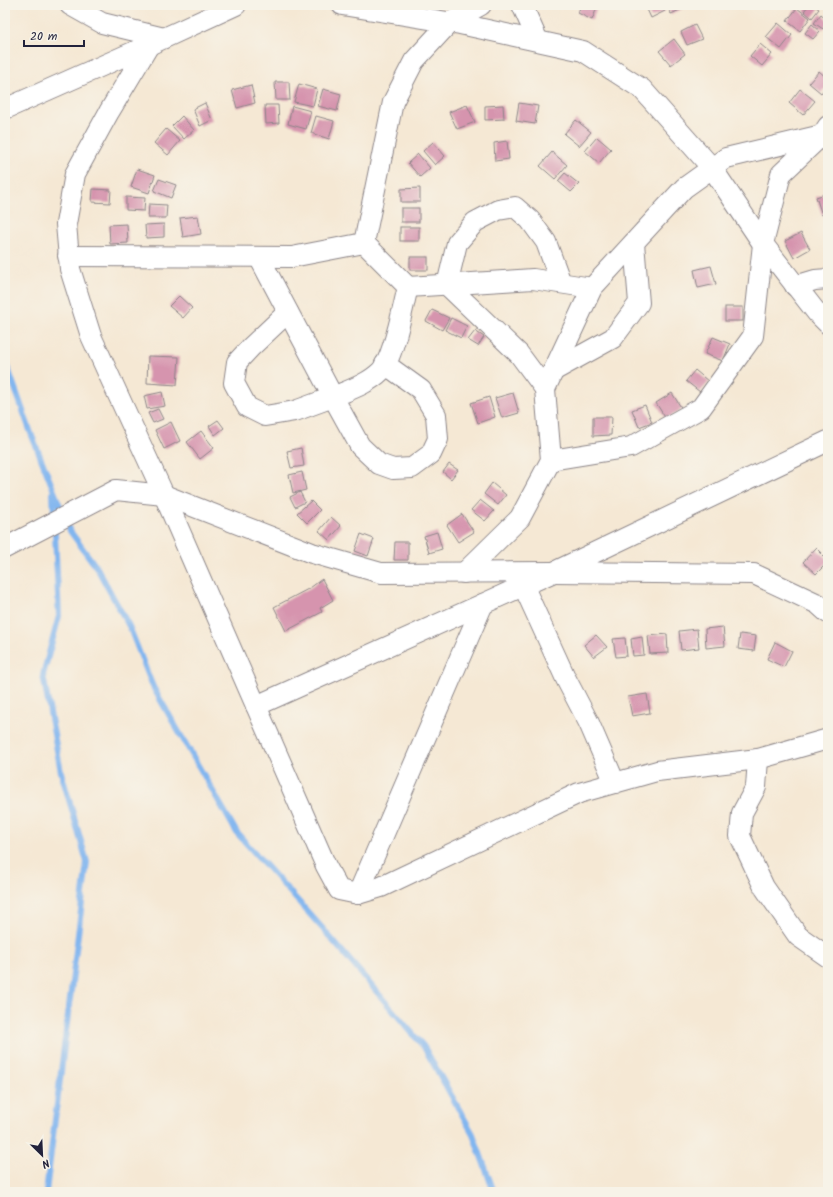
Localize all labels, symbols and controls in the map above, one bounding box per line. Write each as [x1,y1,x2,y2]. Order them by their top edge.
scale bar [24,22,84,48]
text: 20 m [30,27,58,46]
north arrow [22,1135,62,1175]
text: N [39,1154,52,1173]

